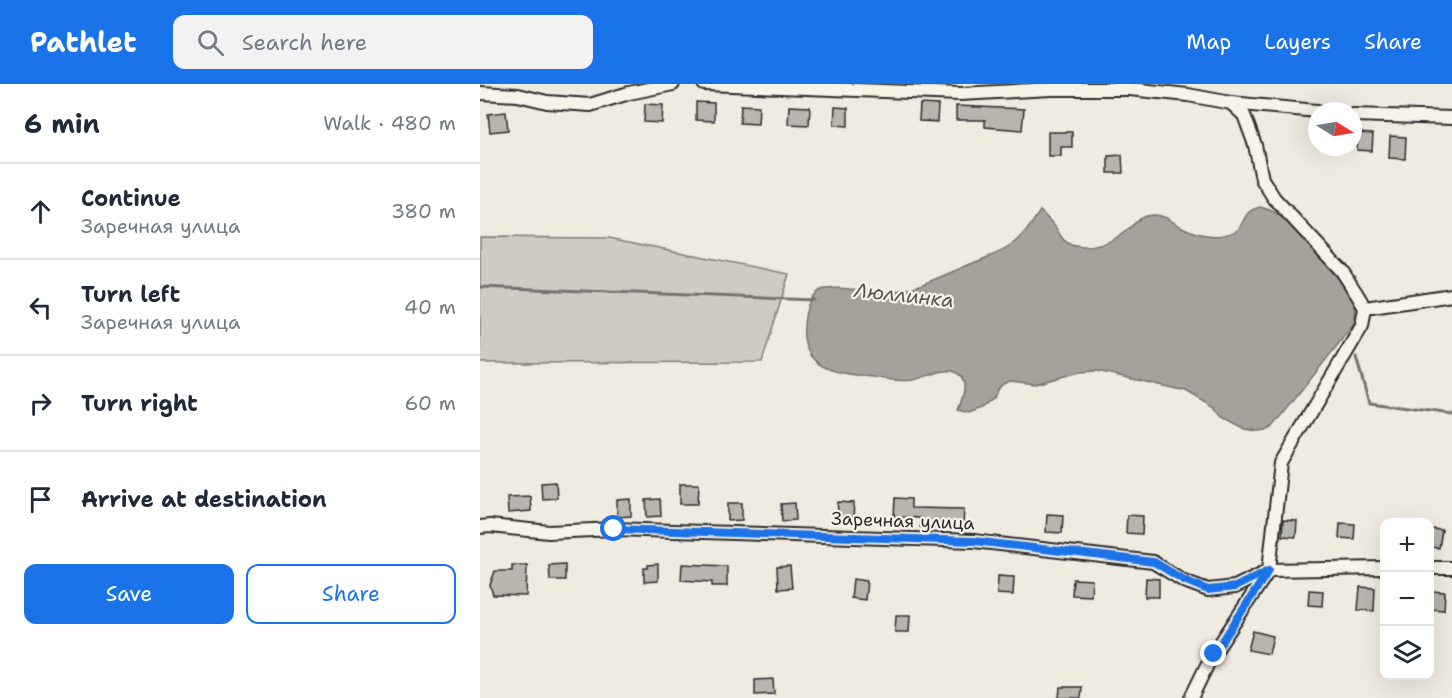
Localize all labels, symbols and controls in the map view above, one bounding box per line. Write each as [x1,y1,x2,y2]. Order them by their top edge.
search box [173,15,593,69]
text: Pathlet [30,23,137,61]
icon: search [194,26,227,59]
text: Search here [242,28,367,57]
text: Map [1186,28,1231,56]
text: Layers [1264,28,1331,56]
text: Share [1364,28,1422,56]
north arrow [1308,102,1362,156]
text: 6 min [24,106,100,141]
text: Walk · 480 m [323,110,456,136]
text: Continue [81,184,181,213]
icon: ahead [24,195,57,228]
text: 380 m [391,198,456,224]
text: Заречная улица [81,213,241,239]
water label: Люллинка [852,277,955,313]
text: Turn left [81,280,180,309]
icon: left [24,291,57,324]
text: 40 m [404,294,456,320]
text: Заречная улица [81,309,241,335]
icon: right [24,387,57,420]
text: Turn right [81,389,198,418]
text: 60 m [404,390,456,416]
icon: arrive [24,483,57,516]
text: Arrive at destination [81,485,327,514]
street label: Заречная улица [831,507,975,535]
route start [600,515,626,541]
map controls [1380,518,1434,680]
button: + [1380,518,1434,572]
button: Save [24,564,234,624]
button: Share [246,564,456,624]
button: − [1380,572,1434,626]
button: layers [1380,626,1434,680]
route end [1200,640,1226,666]

